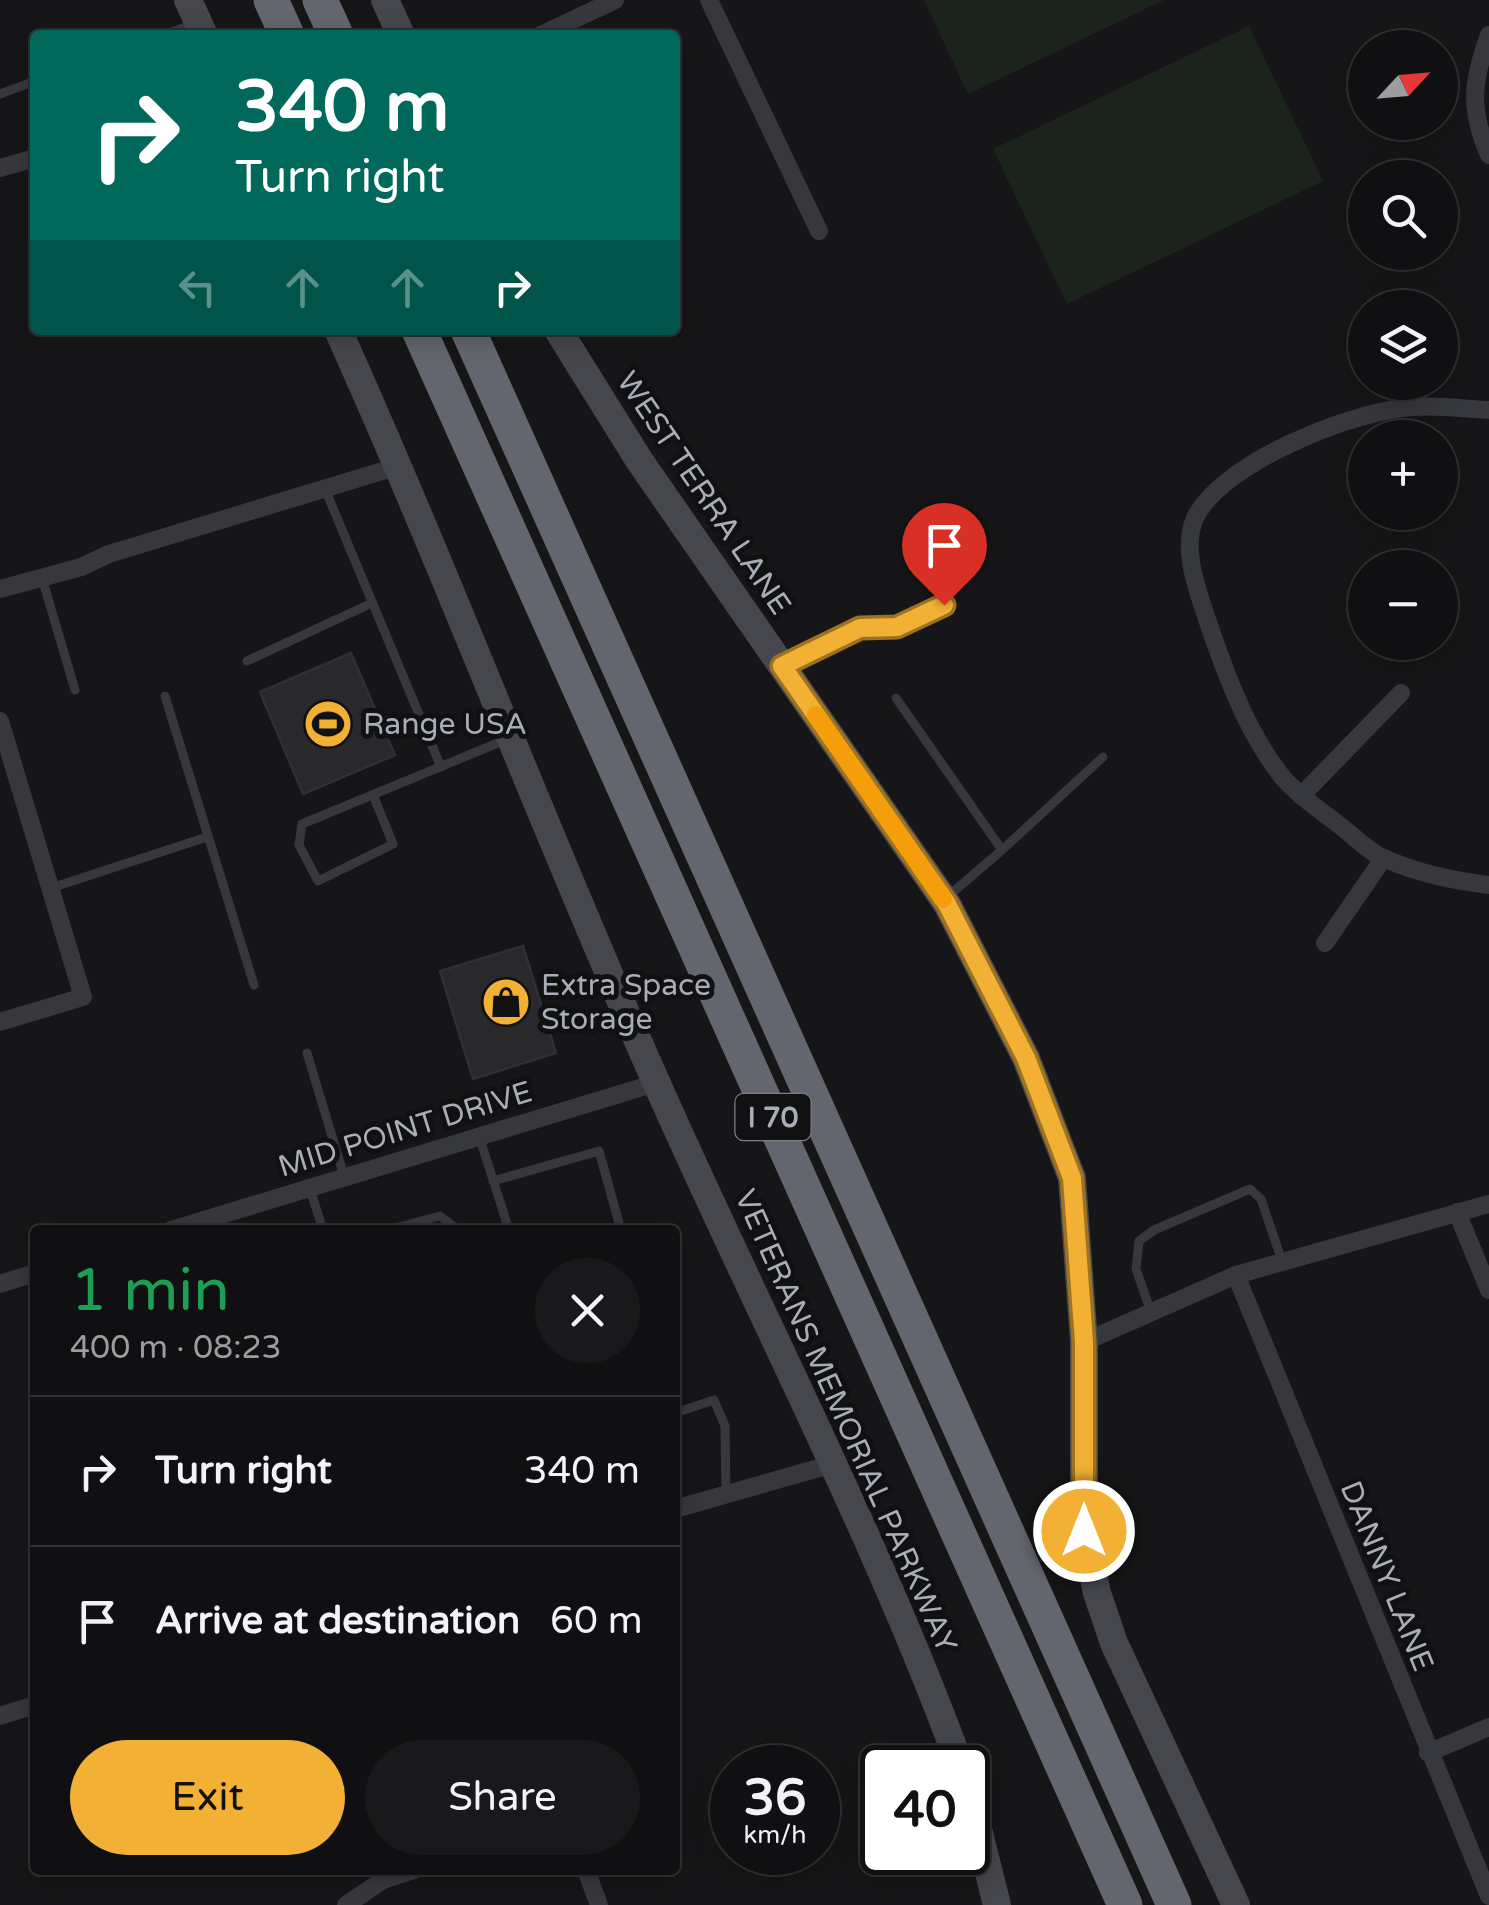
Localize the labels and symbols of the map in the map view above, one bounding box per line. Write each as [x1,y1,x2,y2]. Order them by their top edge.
north arrow [1348,30,1458,140]
street label: WEST TERRA LANE [608,365,799,622]
pin [902,503,987,606]
sports icon: Range USA [302,698,354,750]
place label: Range USA [363,706,527,743]
place label: Extra Space Storage [541,967,711,1038]
shop icon: Extra Space Storage [480,976,532,1028]
street label: MID POINT DRIVE [274,1073,537,1186]
road number: I 70 [736,1094,810,1140]
street label: VETERANS MEMORIAL PARKWAY [726,1184,965,1659]
street label: DANNY LANE [1332,1476,1442,1677]
position arrow [1032,1479,1136,1583]
speed limit sign: 40 [860,1745,990,1875]

